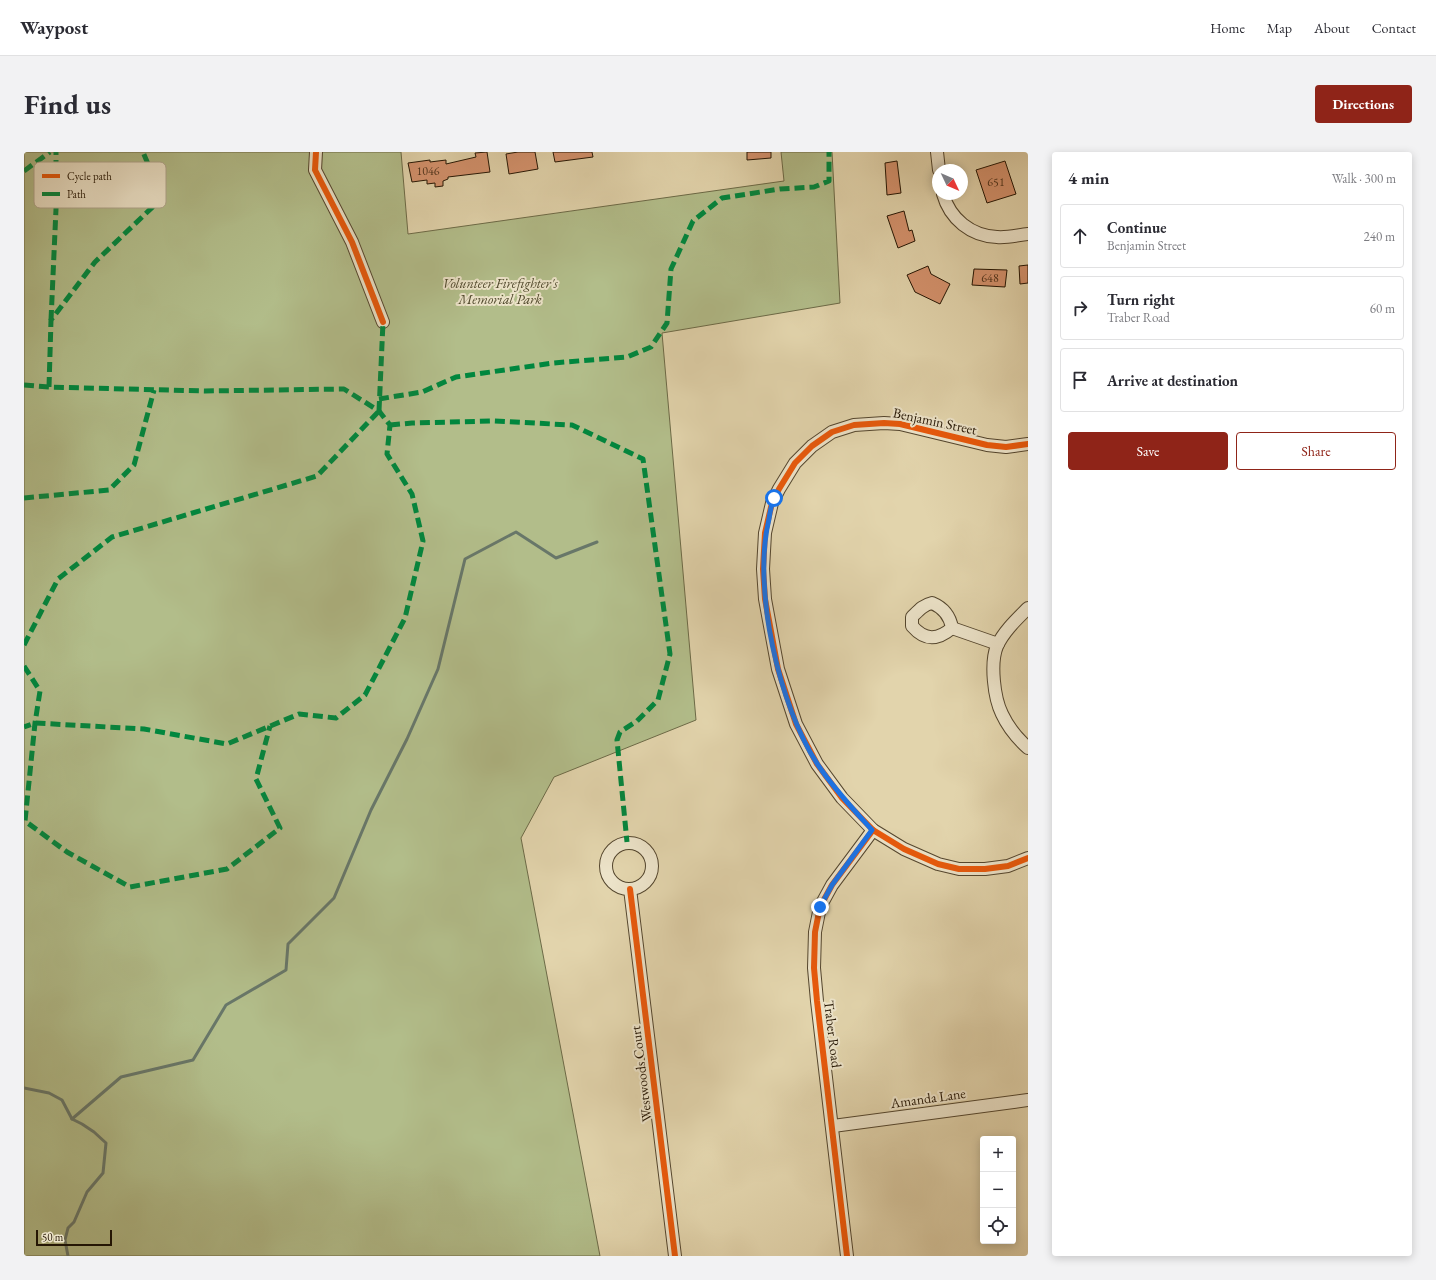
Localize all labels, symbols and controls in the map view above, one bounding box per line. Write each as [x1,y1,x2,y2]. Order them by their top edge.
text: Waypost [20,15,88,40]
text: Home [1210,19,1245,37]
text: Map [1267,19,1292,37]
text: About [1314,19,1350,37]
text: Contact [1372,19,1416,37]
button: Directions [1315,85,1412,123]
text: Find us [24,86,111,122]
legend [34,162,166,208]
house number: 1046 [416,163,440,179]
north arrow [932,164,968,200]
text: 4 min [1068,167,1109,189]
text: Cycle path [67,169,112,183]
text: Walk · 300 m [1332,170,1396,187]
house number: 651 [987,174,1005,190]
text: Path [67,187,86,201]
text: Continue [1107,218,1167,237]
icon: ahead [1069,225,1091,247]
text: 240 m [1364,228,1395,245]
text: Benjamin Street [1107,237,1186,254]
house number: 648 [981,270,999,286]
park label: Volunteer Firefighter's Memorial Park [442,274,558,308]
text: Turn right [1107,290,1175,309]
icon: right [1069,297,1091,319]
text: 60 m [1370,300,1395,317]
text: Traber Road [1107,309,1170,326]
icon: arrive [1069,369,1091,391]
text: Arrive at destination [1107,371,1238,390]
street label: Benjamin Street [892,403,979,439]
button: Save [1068,432,1228,470]
button: Share [1236,432,1396,470]
route start [765,489,783,507]
route end [811,898,829,916]
street label: Traber Road [820,999,846,1070]
street label: Westwoods Court [626,1024,656,1123]
street label: Amanda Lane [888,1084,967,1112]
map controls [980,1136,1016,1244]
button: + [980,1136,1016,1172]
button: − [980,1172,1016,1208]
button: locate [980,1208,1016,1244]
scale bar [36,1228,112,1247]
text: 50 m [42,1230,63,1244]

